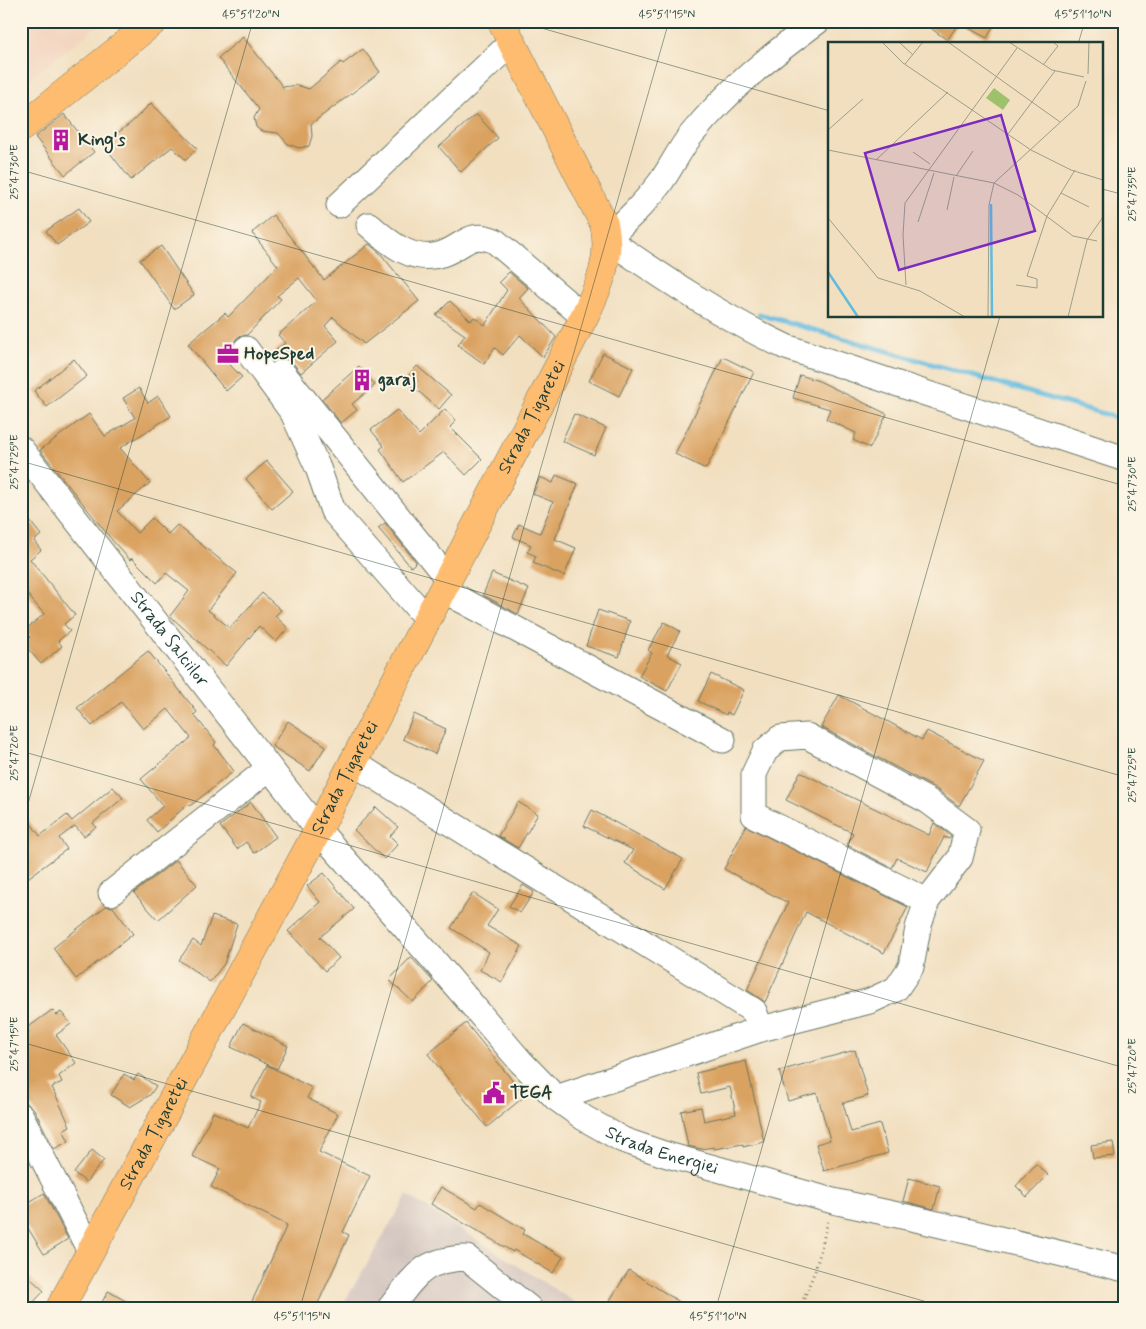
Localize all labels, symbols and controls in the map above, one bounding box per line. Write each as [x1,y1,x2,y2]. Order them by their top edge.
text: 45°51'20"N [222,7,280,23]
text: 45°51'15"N [639,7,695,23]
text: 45°51'10"N [1055,7,1111,23]
inset map [828,42,1104,318]
building icon: King's [48,127,74,153]
place label: King's [78,128,126,154]
text: 25°47'30"E [7,144,23,200]
text: 25°47'35"E [1125,166,1141,222]
office icon: HopeSped [215,341,241,367]
place label: HopeSped [244,342,314,366]
street label: Strada Țigaretei [493,356,571,478]
building icon: garaj [349,367,375,393]
place label: garaj [378,368,416,392]
text: 25°47'25"E [7,434,23,490]
text: 25°47'30"E [1125,456,1141,512]
street label: Strada Salciilor [124,586,214,692]
street label: Strada Țigaretei [306,717,384,839]
text: 25°47'20"E [7,725,23,781]
text: 25°47'25"E [1125,747,1141,803]
text: 25°47'15"E [7,1016,23,1072]
text: 25°47'20"E [1125,1038,1141,1094]
street label: Strada Țigaretei [114,1073,194,1194]
public building icon: TEGA [481,1080,507,1106]
place label: TEGA [510,1081,552,1105]
street label: Strada Energiei [601,1120,721,1180]
text: 45°51'15"N [274,1309,330,1325]
text: 45°51'10"N [690,1309,746,1325]

